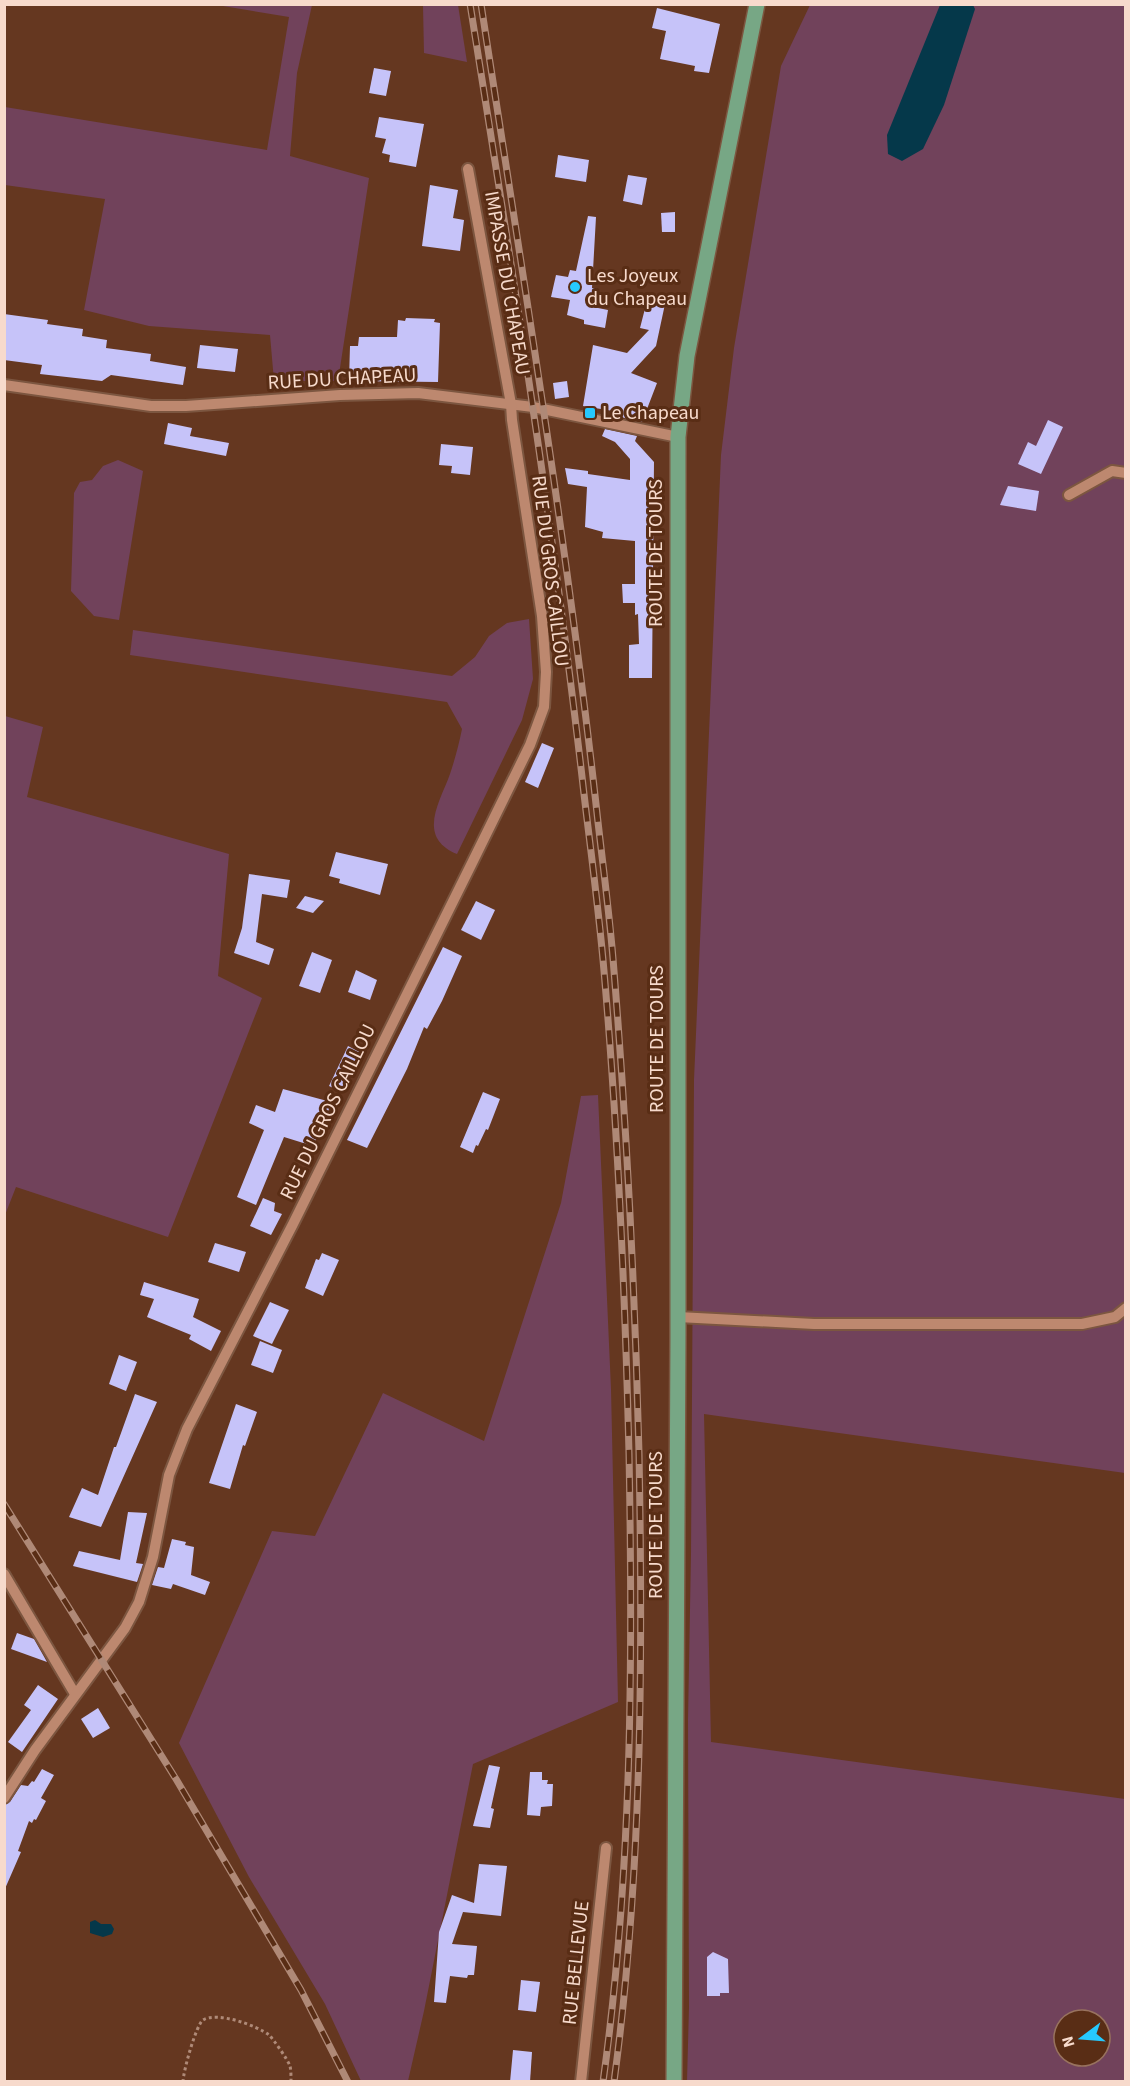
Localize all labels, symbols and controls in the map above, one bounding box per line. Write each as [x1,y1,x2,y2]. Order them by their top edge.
street label: IMPASSE DU CHAPEAU [477,189,537,377]
place label: Les Joyeux du Chapeau [587,262,687,313]
marker: Les Joyeux du Chapeau [568,280,582,294]
street label: RUE DU CHAPEAU [267,361,417,397]
place label: Le Chapeau [602,399,700,427]
marker: Le Chapeau [583,406,597,420]
street label: RUE DU GROS CAILLOU [524,474,576,668]
street label: ROUTE DE TOURS [642,479,670,627]
street label: ROUTE DE TOURS [643,965,671,1113]
street label: RUE DU GROS CAILLOU [273,1019,383,1205]
street label: ROUTE DE TOURS [642,1451,670,1599]
street label: RUE BELLEVUE [556,1900,596,2026]
north arrow [1052,2008,1112,2068]
text: N [1057,2034,1081,2050]

